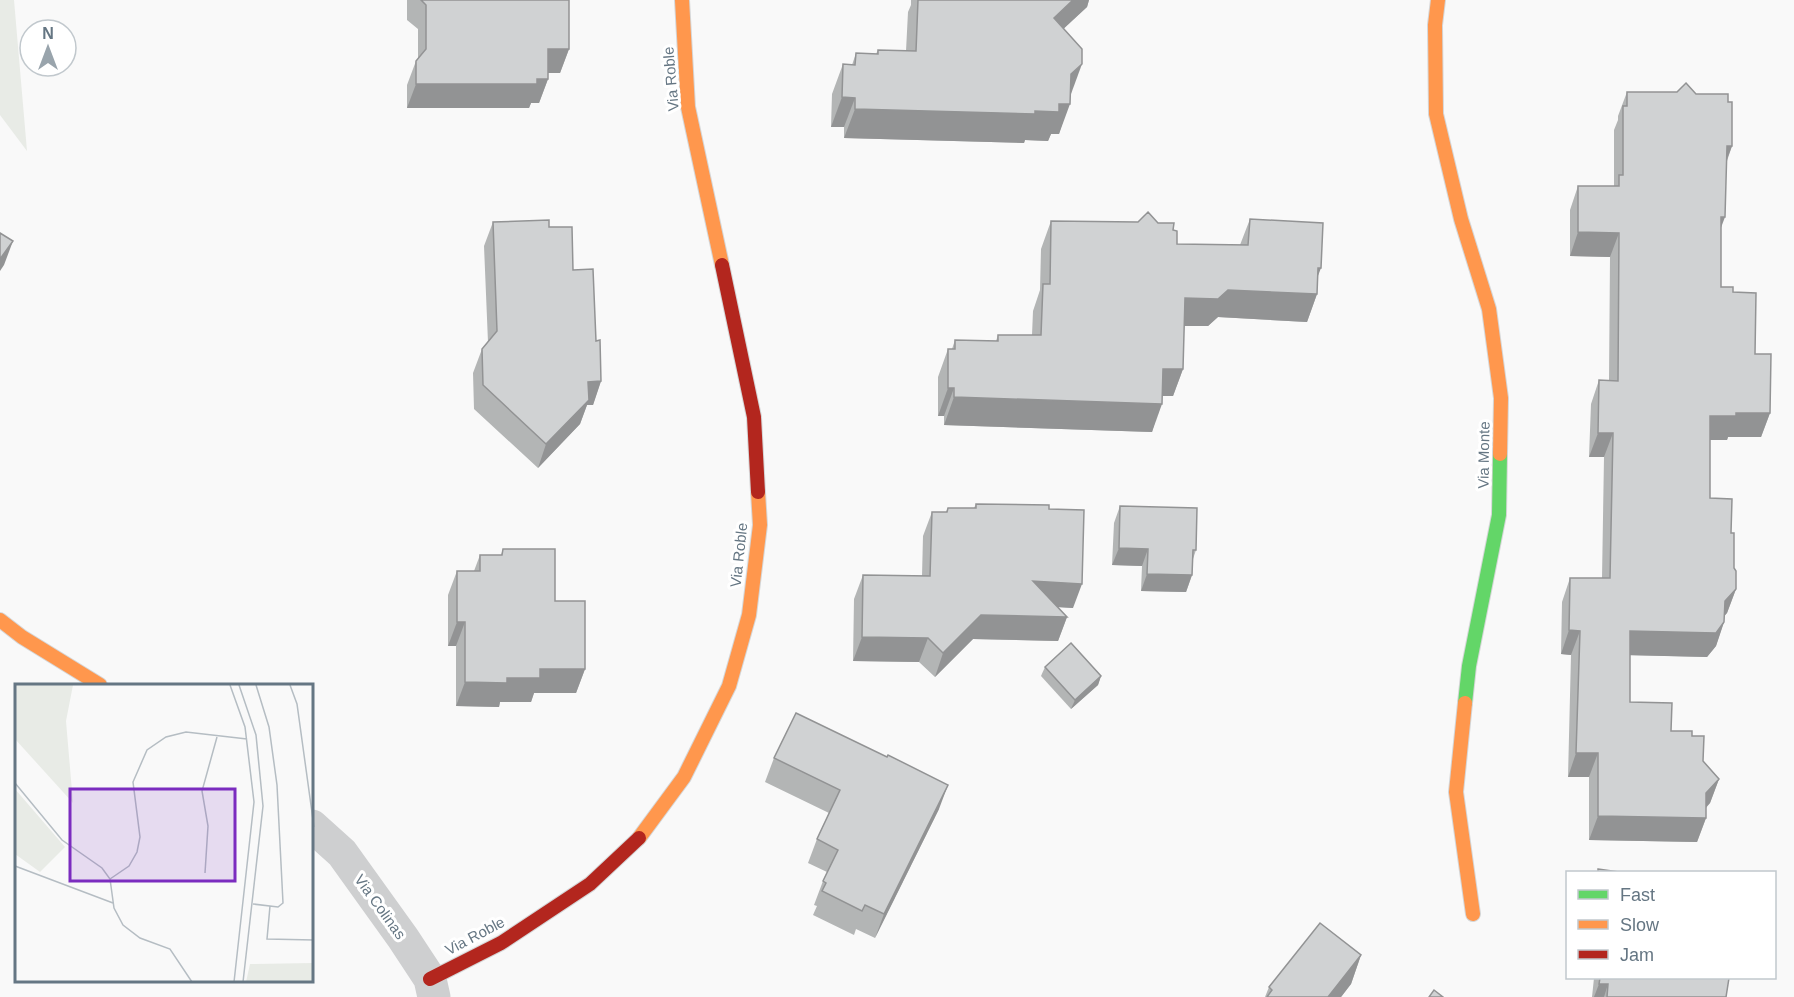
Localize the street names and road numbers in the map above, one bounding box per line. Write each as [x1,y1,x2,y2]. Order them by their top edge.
street label: Via Roble [659,46,682,112]
street label: Via Monte [1474,421,1493,489]
street label: Via Roble [727,522,750,588]
street label: Via Colinas [351,871,410,942]
street label: Via Roble [442,913,507,958]

